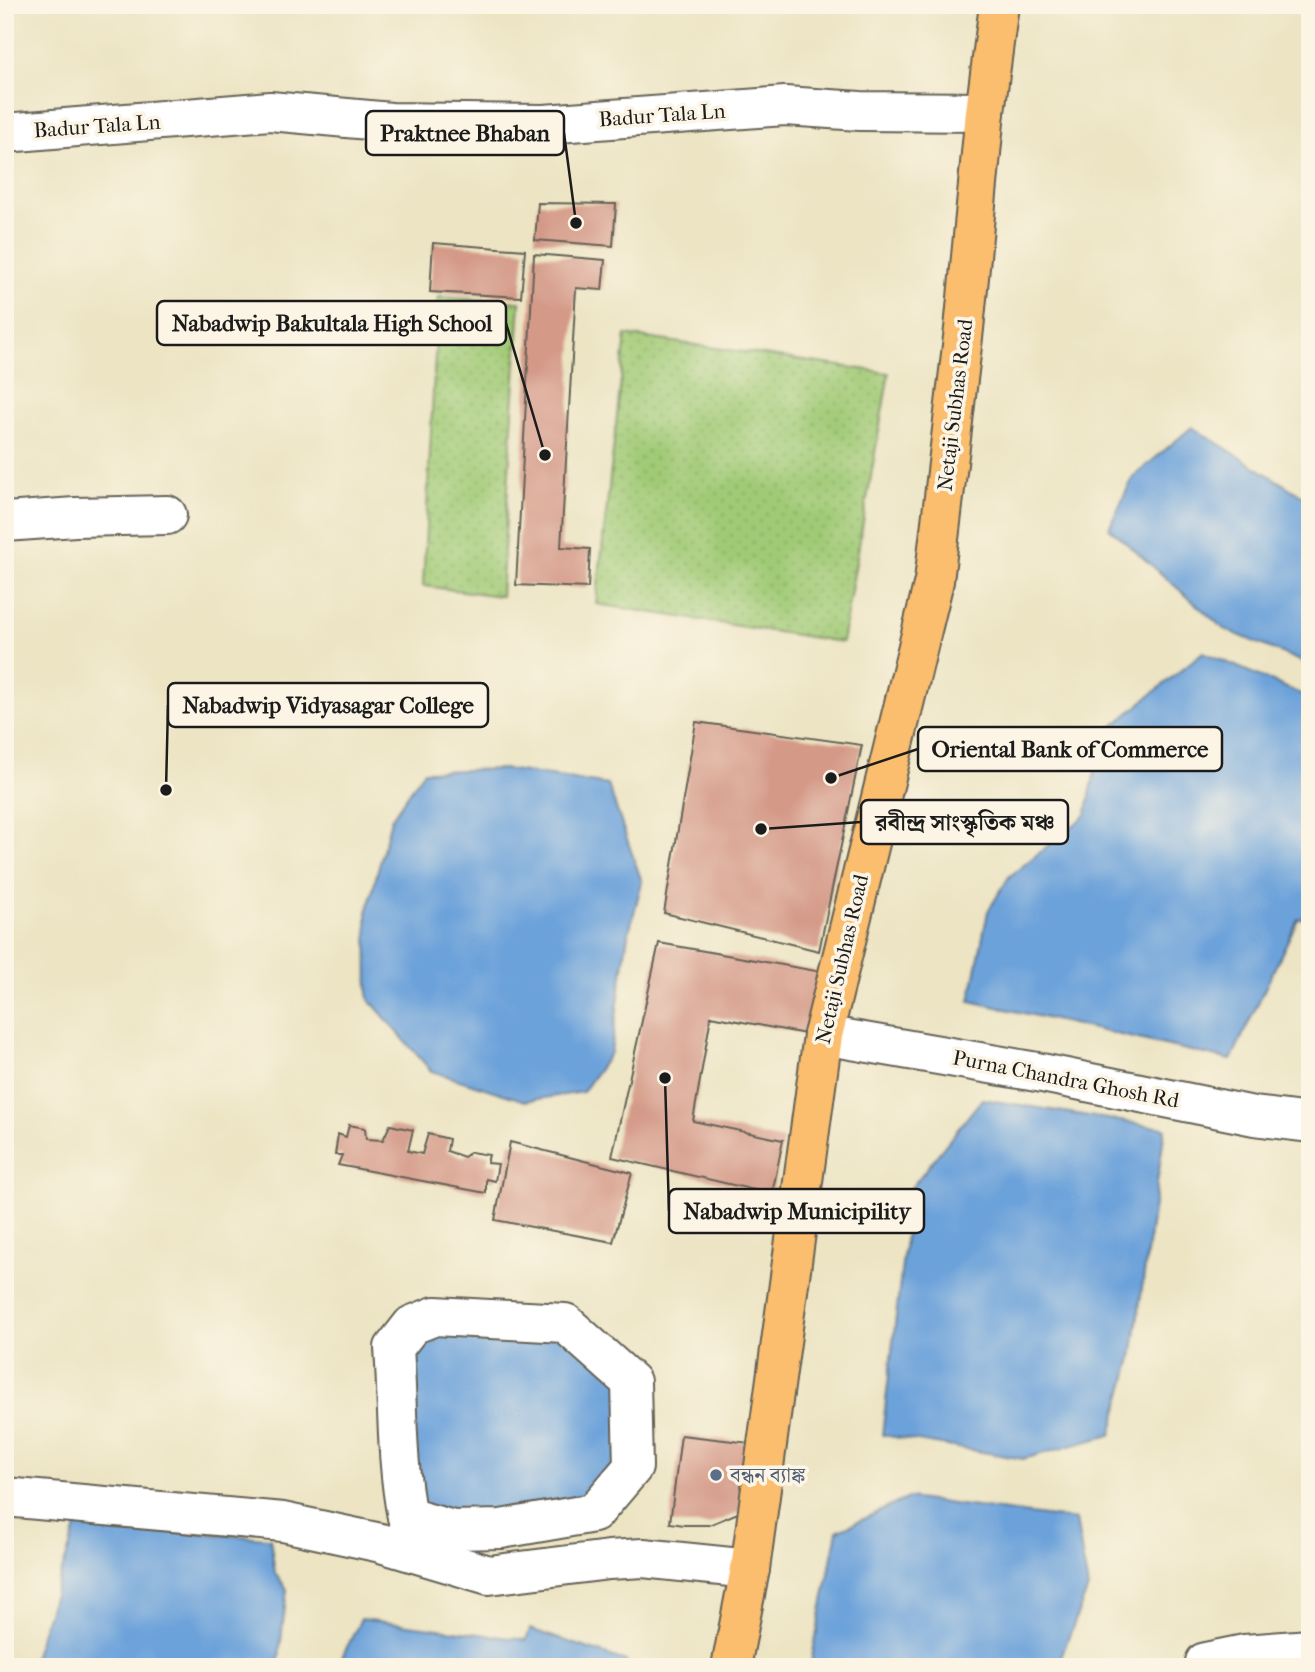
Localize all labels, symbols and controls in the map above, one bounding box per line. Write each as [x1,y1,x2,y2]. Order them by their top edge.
street label: Badur Tala Ln [598,99,726,131]
street label: Badur Tala Ln [33,110,161,142]
callout: Praktnee Bhaban [366,111,564,155]
text: Praktnee Bhaban [380,120,551,147]
callout: Nabadwip Bakultala High School [157,301,506,345]
text: Nabadwip Bakultala High School [172,310,493,337]
street label: Netaji Subhas Road [933,317,978,492]
callout: Nabadwip Vidyasagar College [168,683,488,727]
text: Nabadwip Vidyasagar College [182,692,474,719]
callout: Oriental Bank of Commerce [918,727,1222,771]
text: Oriental Bank of Commerce [932,736,1209,763]
callout: রবীন্দ্র সাংস্কৃতিক মঞ্চ [861,800,1068,844]
text: রবীন্দ্র সাংস্কৃতিক মঞ্চ [874,809,1055,838]
street label: Netaji Subhas Road [811,871,873,1046]
street label: Purna Chandra Ghosh Rd [951,1045,1182,1113]
callout: Nabadwip Municipility [669,1189,924,1233]
text: Nabadwip Municipility [683,1198,912,1225]
place label: বন্ধন ব্যাঙ্ক [729,1463,806,1487]
marker: বন্ধন ব্যাঙ্ক [708,1467,724,1483]

